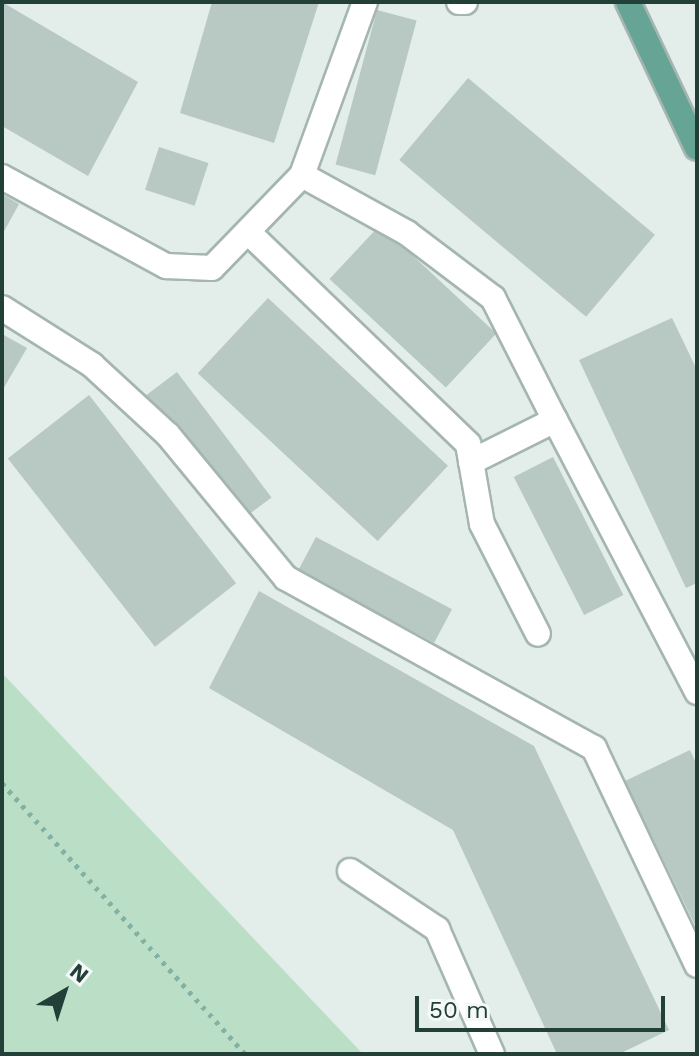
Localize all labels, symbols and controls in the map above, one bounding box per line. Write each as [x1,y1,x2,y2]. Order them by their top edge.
north arrow [24,952,104,1032]
text: N [65,958,94,988]
scale bar [419,980,669,1030]
text: 50 m [429,996,489,1024]

